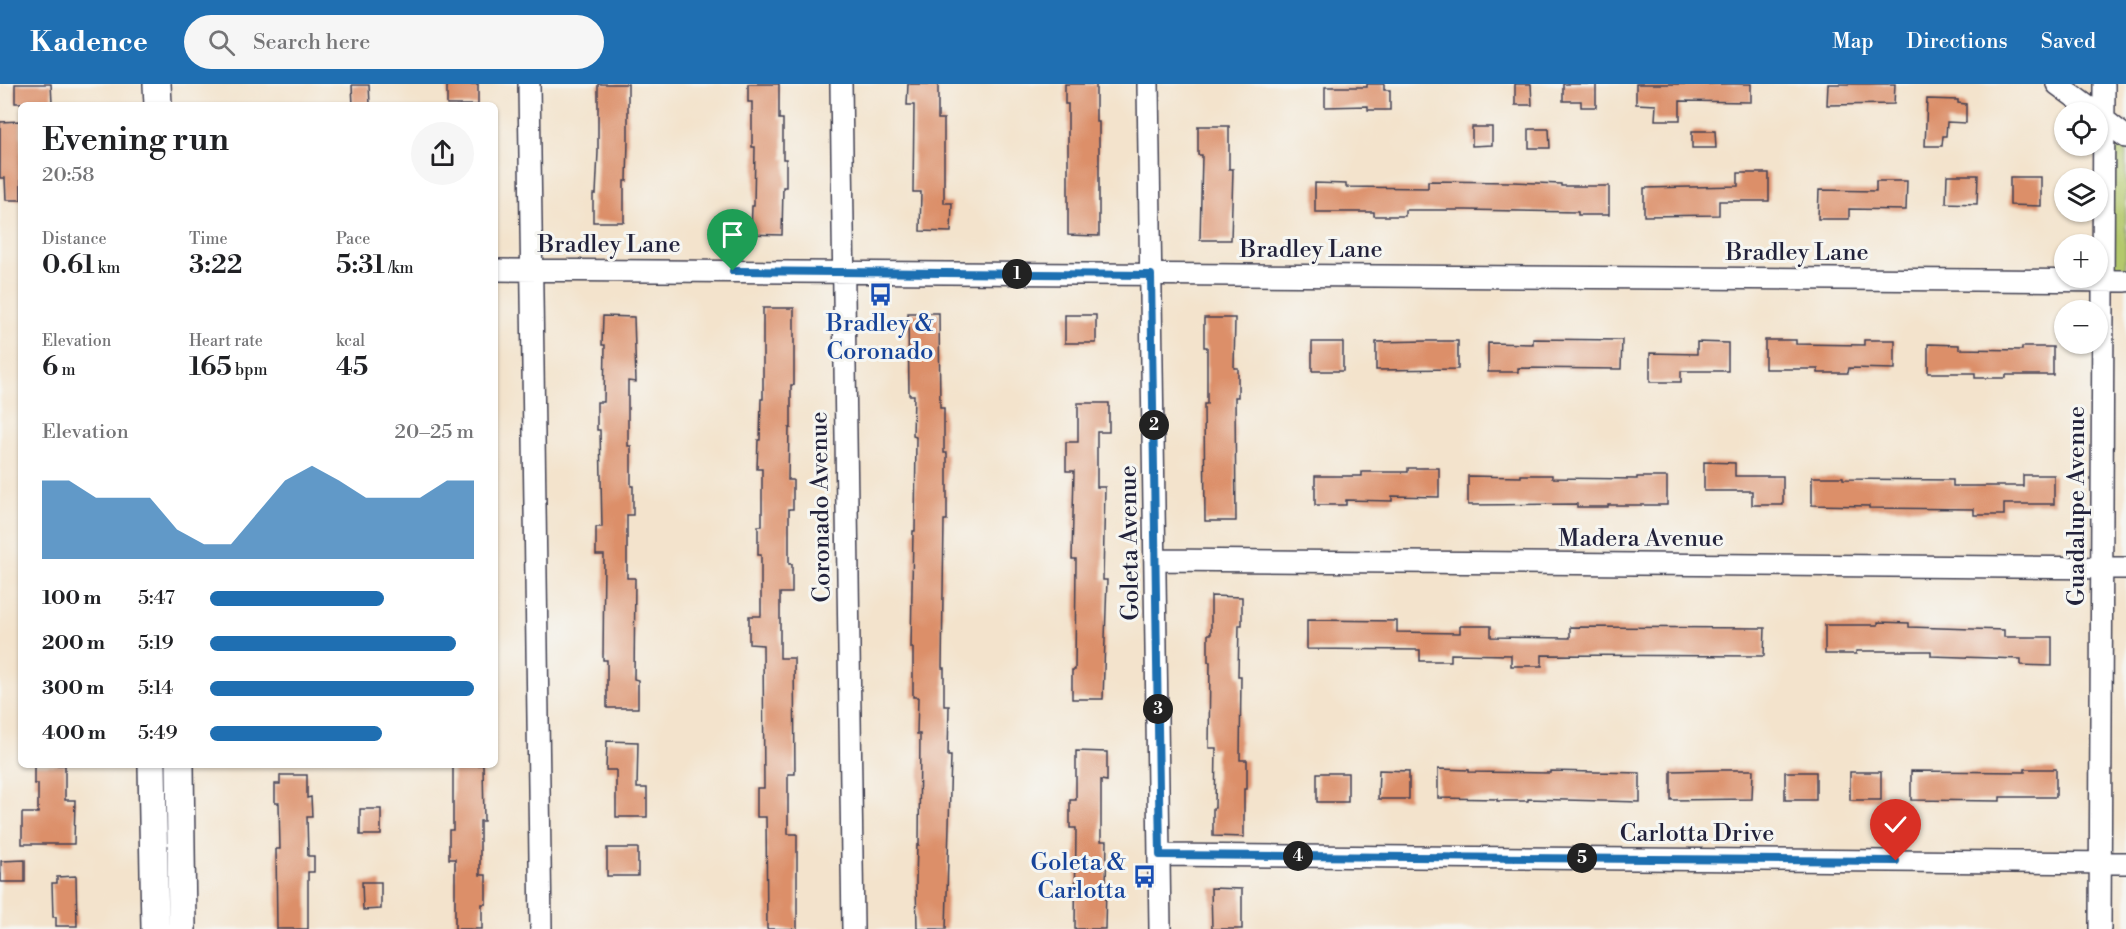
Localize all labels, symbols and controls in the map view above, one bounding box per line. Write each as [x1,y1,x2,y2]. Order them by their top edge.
search box [184,15,604,69]
text: Kadence [30,25,148,60]
icon: search [205,26,238,59]
text: Search here [253,29,370,56]
text: Map [1832,29,1874,55]
text: Directions [1907,29,2008,55]
text: Saved [2041,29,2096,55]
map controls [2054,102,2108,354]
button: locate [2054,102,2108,156]
text: Evening run [42,120,229,161]
button: share [411,122,474,185]
text: 20:58 [42,163,94,188]
button: layers [2054,168,2108,222]
pin [707,209,758,271]
icon: arrive [716,218,749,251]
text: Distance [42,229,107,249]
text: Time [189,229,228,249]
text: Pace [336,229,370,249]
street label: Bradley Lane [536,230,681,260]
button: + [2054,234,2108,288]
street label: Bradley Lane [1238,235,1383,265]
street label: Bradley Lane [1724,238,1869,268]
text: 0.61 [42,249,95,281]
text: 3:22 [189,249,242,281]
text: 5:31 [336,249,385,281]
text: km [95,258,120,278]
text: /km [385,258,414,278]
pin: 1 [1002,259,1032,289]
text: 1 [1013,264,1021,284]
bus stop icon: Bradley & Coronado [867,281,893,307]
button: − [2054,300,2108,354]
place label: Bradley & Coronado [825,309,934,367]
text: Elevation [42,331,111,351]
text: Heart rate [189,331,263,351]
text: kcal [336,331,365,351]
text: 6 [42,351,58,383]
text: 165 [189,351,232,383]
text: 45 [336,351,368,383]
text: m [58,360,76,380]
text: bpm [232,360,268,380]
street label: Guadalupe Avenue [2062,406,2092,606]
pin: 2 [1139,410,1169,440]
street label: Coronado Avenue [804,411,838,603]
text: 2 [1149,415,1159,435]
text: Elevation [42,420,129,445]
text: 20–25 m [395,420,474,445]
street label: Goleta Avenue [1114,465,1146,621]
street label: Madera Avenue [1558,524,1724,554]
text: 100 m [42,586,101,611]
text: 5:47 [138,586,175,611]
text: 200 m [42,631,105,656]
text: 5:19 [138,631,174,656]
text: 300 m [42,676,105,701]
text: 5:14 [138,676,173,701]
pin: 3 [1143,694,1173,724]
text: 3 [1153,699,1163,719]
text: 400 m [42,721,106,746]
text: 5:49 [138,721,178,746]
pin [1870,799,1921,861]
icon: check [1879,808,1912,841]
street label: Carlotta Drive [1620,819,1774,849]
pin: 4 [1283,841,1313,871]
pin: 5 [1567,843,1597,873]
text: 4 [1293,846,1303,866]
place label: Goleta & Carlotta [1030,848,1127,906]
text: 5 [1577,848,1587,868]
bus stop icon: Goleta & Carlotta [1131,864,1157,890]

